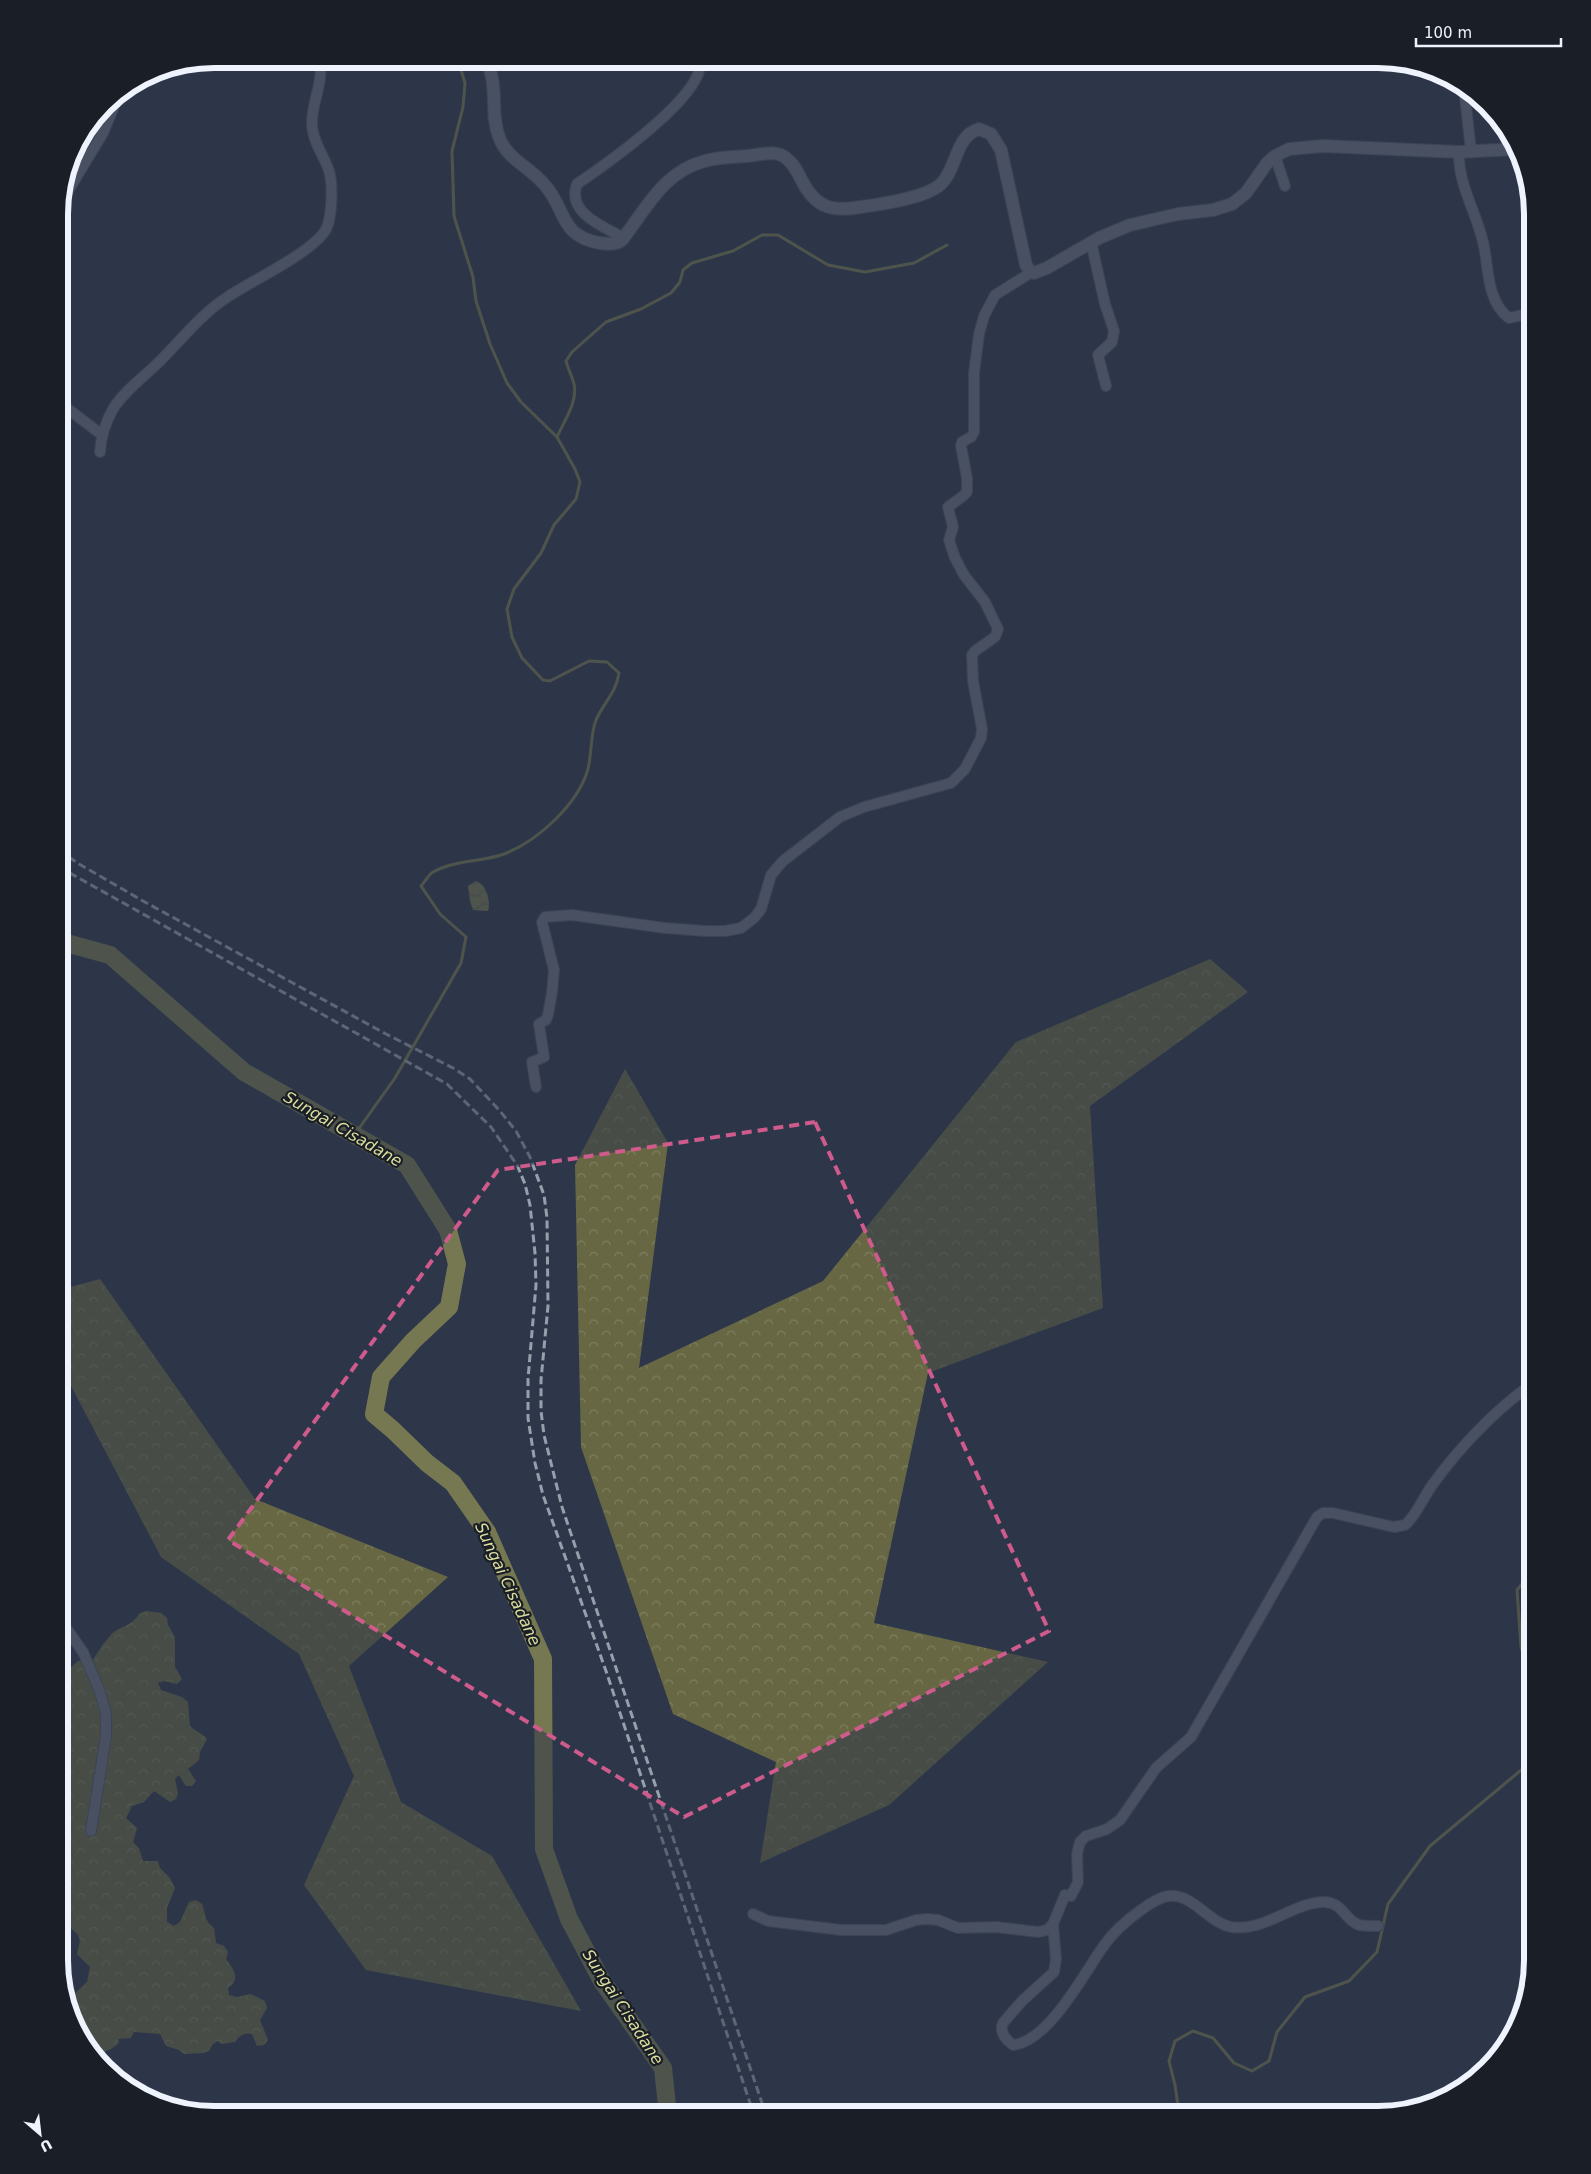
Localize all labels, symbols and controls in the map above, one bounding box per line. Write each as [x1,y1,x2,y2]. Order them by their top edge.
scale bar [1416,15,1561,47]
text: 100 m [1424,24,1472,42]
water label: Sungai Cisadane [280,1087,406,1171]
water label: Sungai Cisadane [471,1519,545,1649]
water label: Sungai Cisadane [579,1946,667,2068]
north arrow [15,2109,65,2159]
text: U [37,2136,55,2155]

